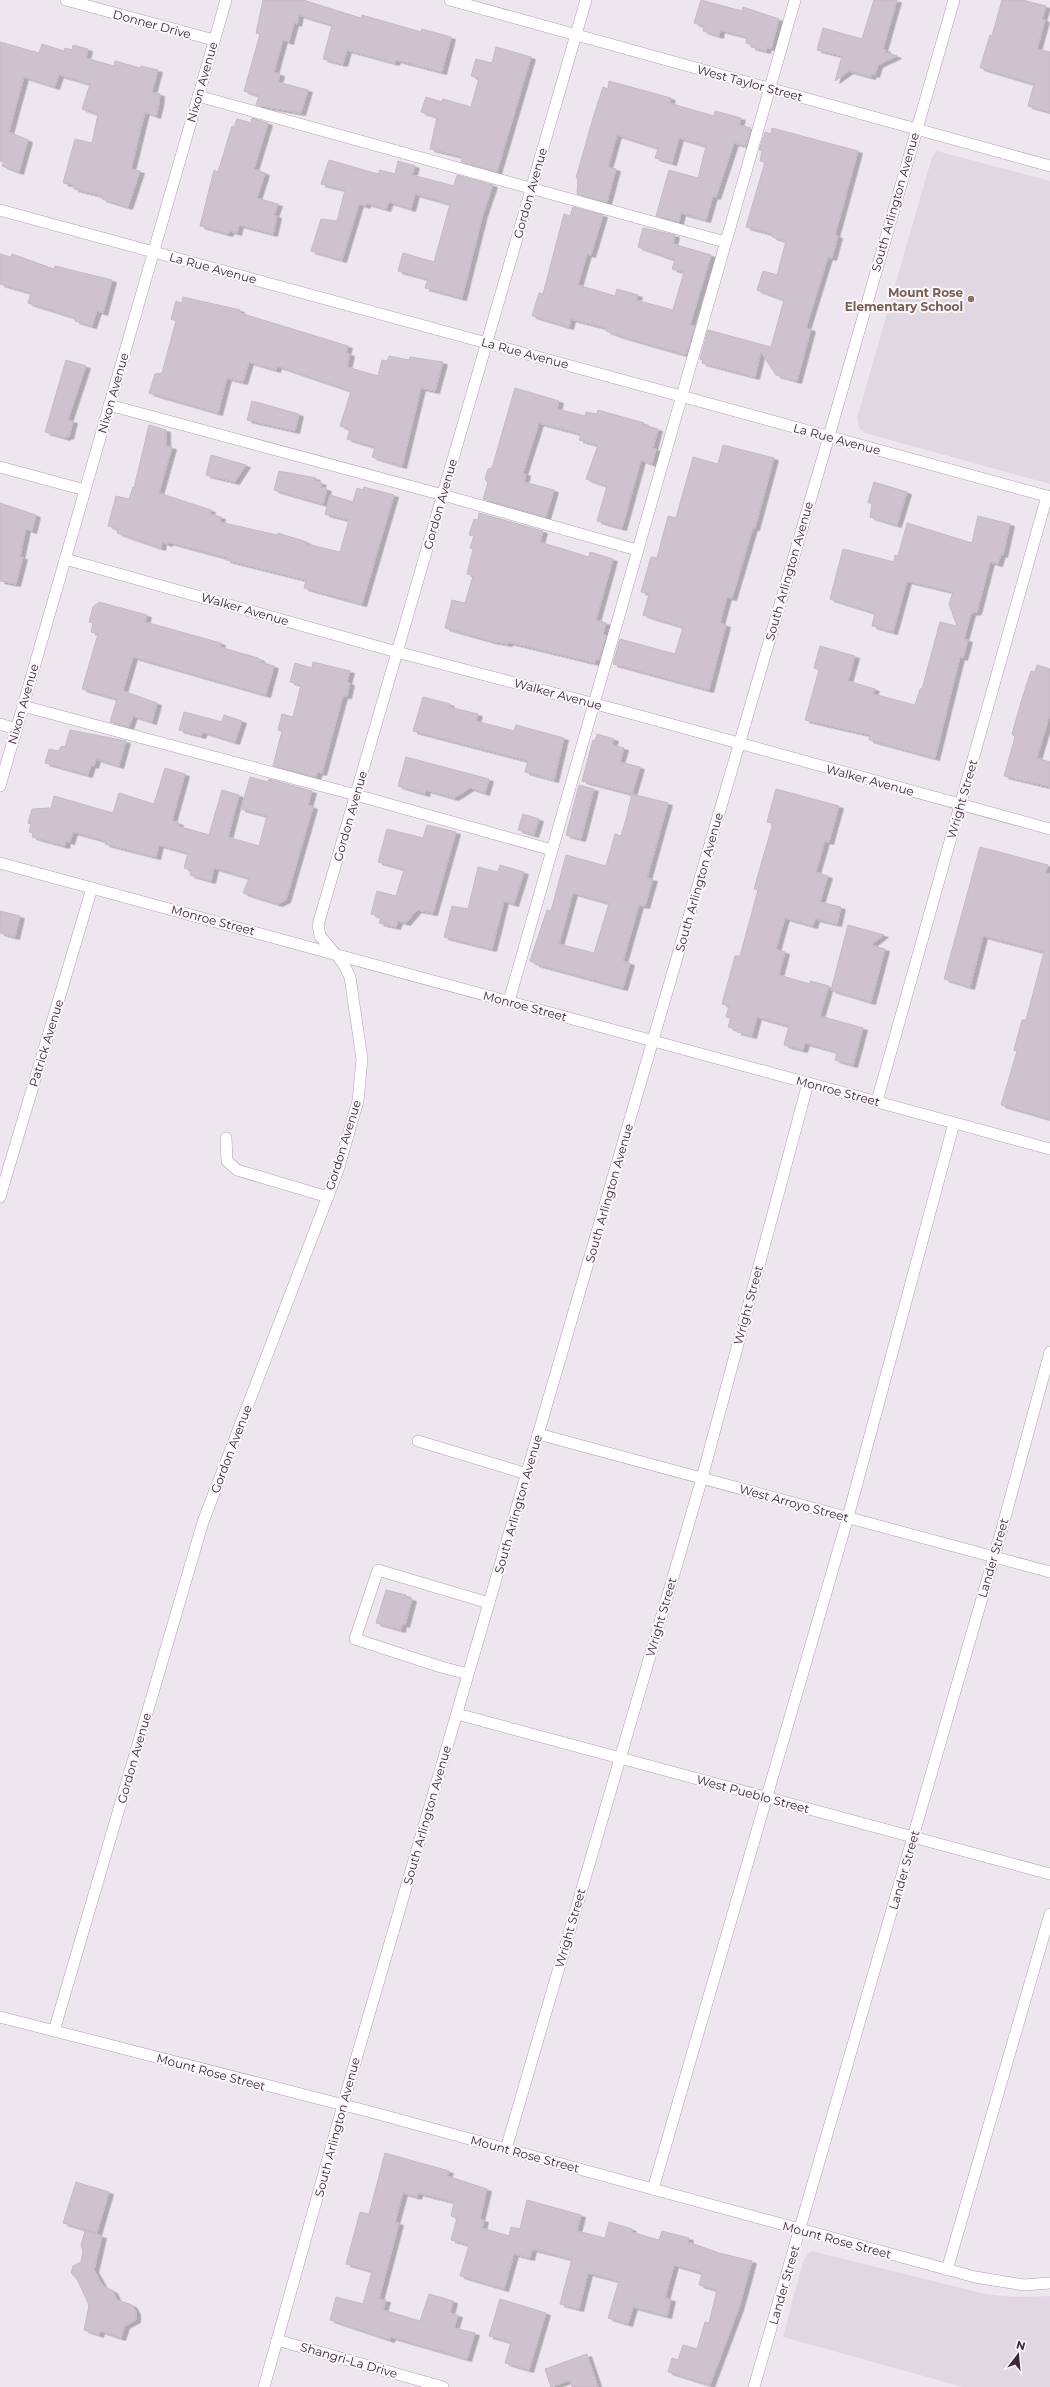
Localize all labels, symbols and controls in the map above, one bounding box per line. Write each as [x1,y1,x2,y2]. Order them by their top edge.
street label: Donner Drive [111,6,193,42]
street label: Nixon Avenue [183,40,221,124]
street label: West Taylor Street [696,62,805,104]
street label: South Arlington Avenue [868,131,922,273]
street label: Gordon Avenue [510,146,550,240]
street label: La Rue Avenue [168,249,258,287]
place label: Mount Rose Elementary School [845,285,963,314]
marker: Mount Rose Elementary School [966,294,976,304]
street label: La Rue Avenue [480,334,570,372]
street label: Nixon Avenue [94,351,132,435]
street label: La Rue Avenue [792,420,882,458]
street label: Gordon Avenue [420,457,460,551]
street label: South Arlington Avenue [762,500,816,642]
street label: Walker Avenue [199,589,291,629]
street label: Nixon Avenue [4,662,42,746]
street label: Walker Avenue [512,675,604,713]
street label: Wright Street [944,758,980,840]
street label: Walker Avenue [824,761,916,799]
street label: Gordon Avenue [330,769,370,863]
street label: South Arlington Avenue [672,811,726,953]
street label: Monroe Street [170,902,257,938]
street label: Monroe Street [482,988,569,1024]
street label: Patrick Avenue [26,997,66,1089]
street label: Monroe Street [795,1073,882,1109]
street label: Gordon Avenue [322,1098,364,1192]
street label: South Arlington Avenue [582,1122,636,1264]
street label: Wright Street [730,1264,766,1346]
street label: Gordon Avenue [207,1403,255,1495]
street label: South Arlington Avenue [491,1433,545,1575]
street label: West Arroyo Street [738,1481,850,1525]
street label: Lander Street [975,1516,1012,1599]
street label: Wright Street [643,1576,679,1658]
street label: Gordon Avenue [114,1711,154,1805]
street label: South Arlington Avenue [400,1744,454,1886]
street label: West Pueblo Street [695,1772,811,1816]
street label: Lander Street [886,1828,923,1911]
street label: Wright Street [552,1887,588,1969]
street label: Mount Rose Street [155,2050,267,2094]
street label: South Arlington Avenue [311,2056,363,2198]
street label: Mount Rose Street [469,2132,581,2176]
street label: Mount Rose Street [781,2218,893,2262]
street label: Lander Street [766,2243,803,2326]
north arrow [998,2335,1038,2375]
text: N [1015,2337,1027,2353]
street label: Shangri-La Drive [299,2339,399,2381]

